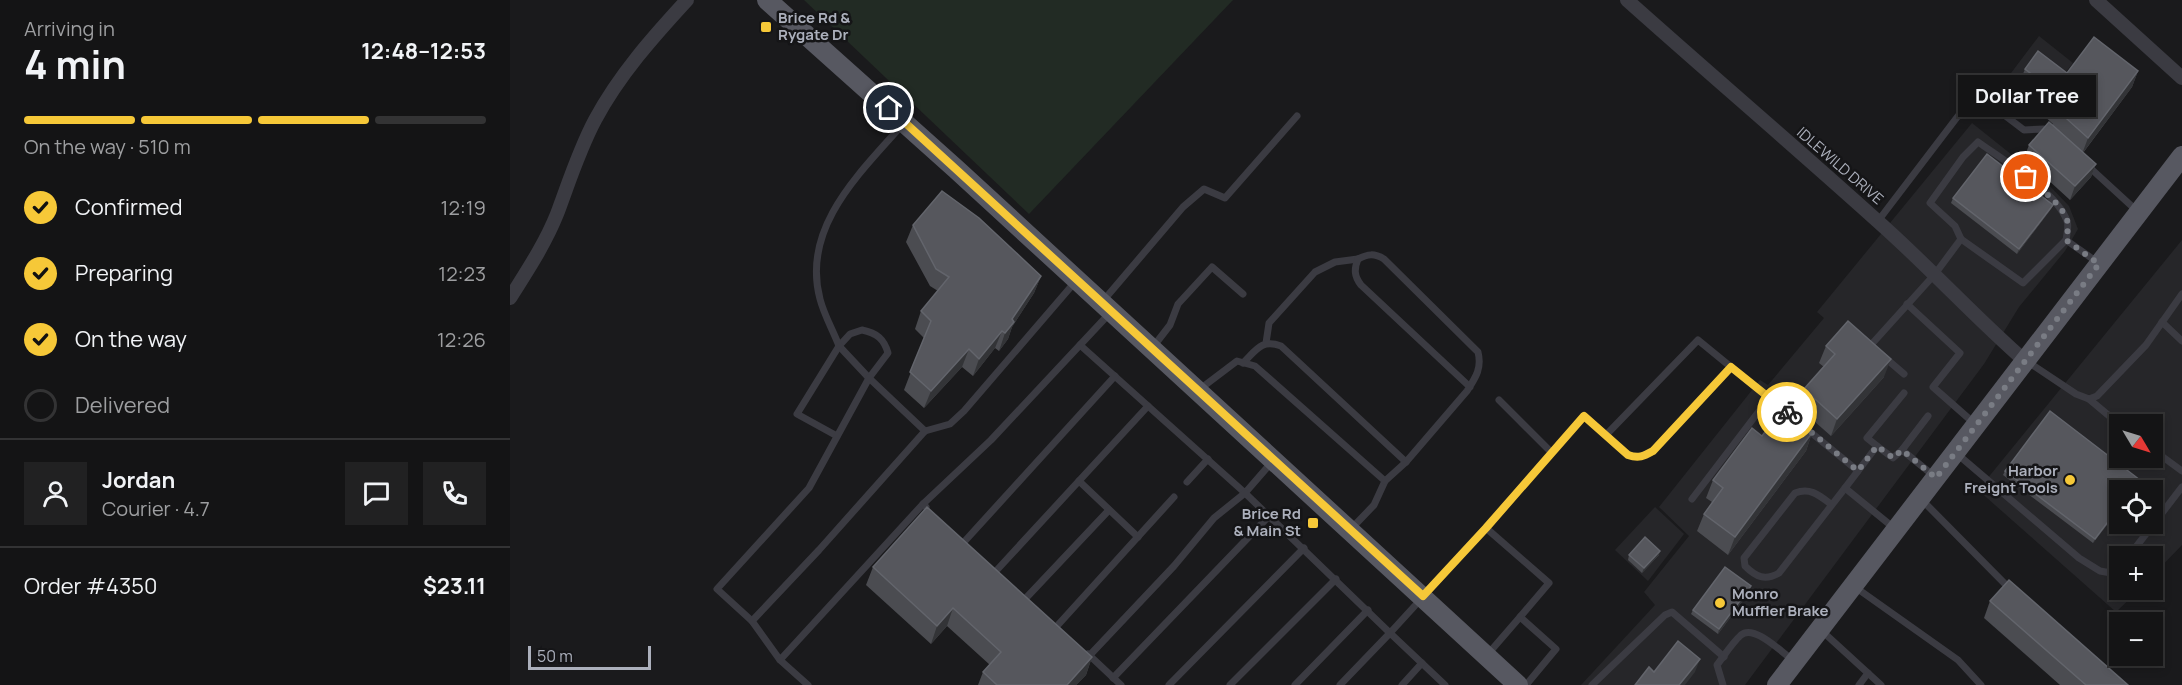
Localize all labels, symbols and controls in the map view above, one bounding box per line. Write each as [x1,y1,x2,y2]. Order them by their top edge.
place label: Brice Rd & Rygate Dr [778,7,850,45]
text: Arriving in [24,15,115,42]
marker: Brice Rd & Rygate Dr [759,20,773,34]
text: 12:48–12:53 [361,36,486,66]
text: 4 min [24,37,126,91]
callout: Dollar Tree [1957,75,2095,117]
pin [863,82,914,133]
text: Dollar Tree [1975,82,2079,109]
icon: home [872,91,905,124]
street label: IDLEWILD DRIVE [1792,122,1888,209]
text: On the way · 510 m [24,133,191,160]
pin [2000,151,2051,202]
icon: bag [2009,160,2042,193]
icon: check [24,191,57,224]
text: Confirmed [75,192,183,222]
text: 12:19 [441,194,486,221]
icon: check [24,257,57,290]
text: Preparing [75,258,173,288]
text: 12:23 [438,260,486,287]
icon: check [24,323,57,356]
text: On the way [75,324,187,354]
text: 12:26 [437,326,486,353]
courier [1757,382,1817,442]
text: Delivered [75,390,170,420]
icon: bike [1771,396,1804,429]
north arrow [2109,414,2163,468]
map controls [2109,414,2163,666]
place label: Harbor Freight Tools [1964,460,2058,498]
button: person [24,462,87,525]
button: chat [345,462,408,525]
button: phone [423,462,486,525]
text: Jordan [102,465,175,495]
marker: Harbor Freight Tools [2063,473,2077,487]
button: locate [2109,480,2163,534]
text: Courier · 4.7 [102,495,210,522]
place label: Brice Rd & Main St [1234,503,1301,541]
marker: Brice Rd & Main St [1306,516,1320,530]
button: + [2109,546,2163,600]
text: Order #4350 [24,571,157,601]
text: $23.11 [423,571,486,601]
place label: Monro Muffler Brake [1732,583,1828,621]
marker: Monro Muffler Brake [1713,596,1727,610]
button: − [2109,612,2163,666]
scale bar [528,643,651,670]
text: 50 m [537,645,573,667]

